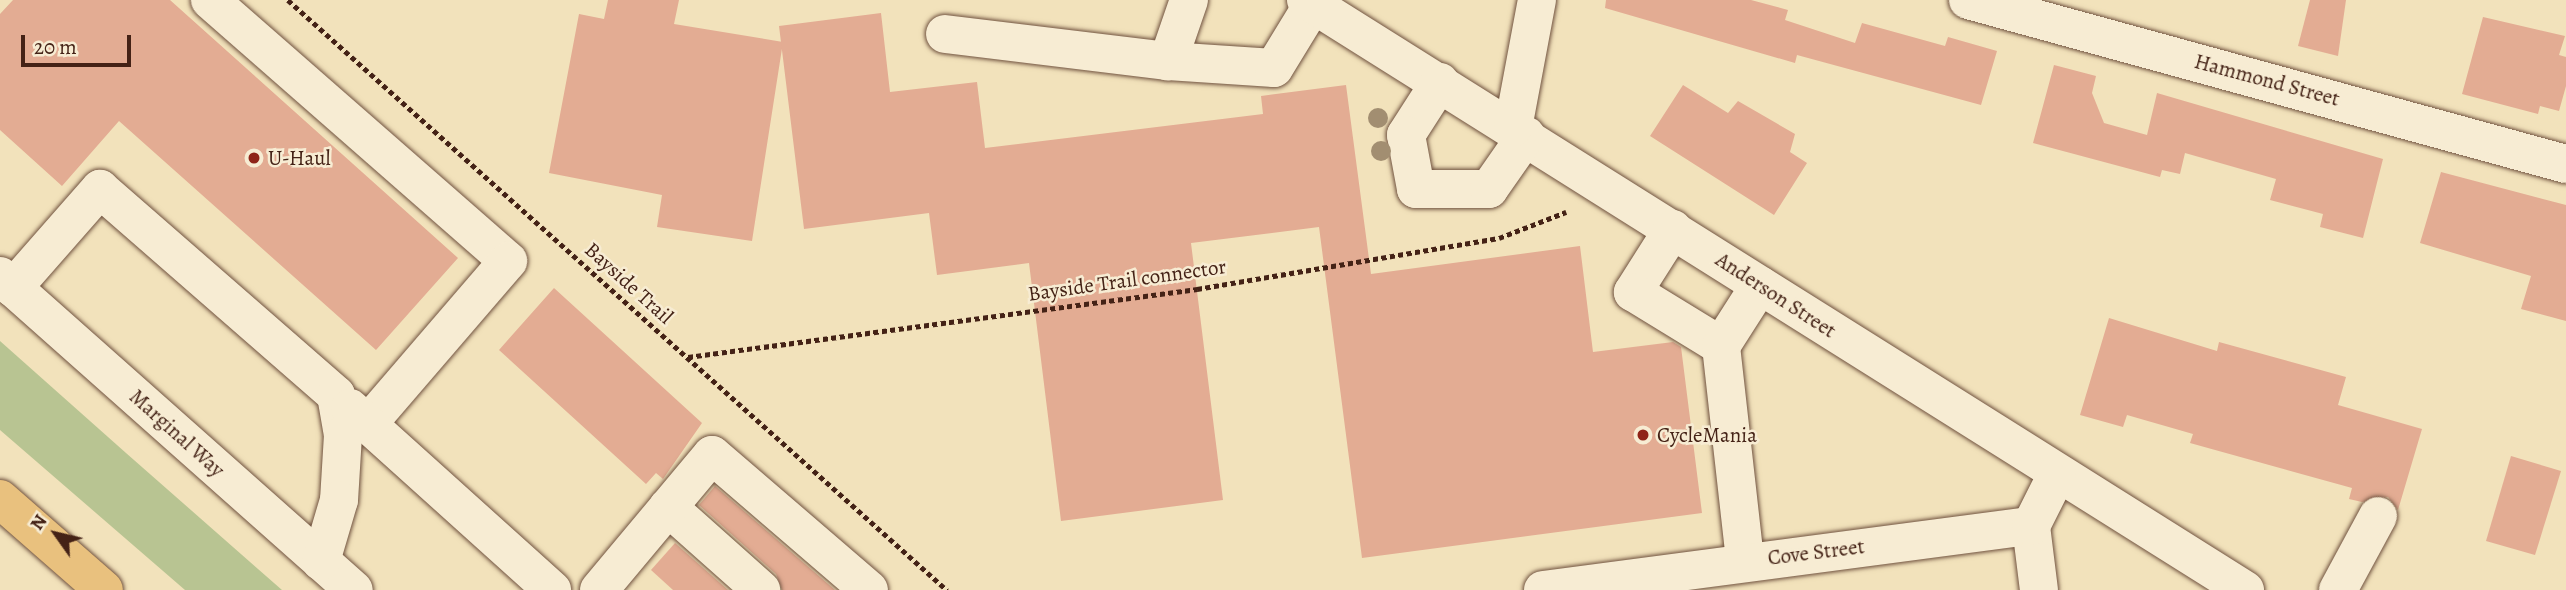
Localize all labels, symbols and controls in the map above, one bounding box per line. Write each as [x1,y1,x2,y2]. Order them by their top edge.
scale bar [24,21,135,65]
text: 20 m [34,33,77,61]
street label: Hammond Street [2192,49,2342,111]
place label: U-Haul [268,145,331,171]
marker: U-Haul [246,150,262,166]
street label: Bayside Trail [580,237,678,329]
street label: Anderson Street [1711,247,1841,343]
street label: Bayside Trail connector [1026,254,1228,306]
street label: Marginal Way [124,384,230,482]
place label: CycleMania [1657,422,1757,448]
marker: CycleMania [1635,427,1651,443]
north arrow [21,499,91,569]
text: N [24,509,53,535]
street label: Cove Street [1766,534,1866,570]

